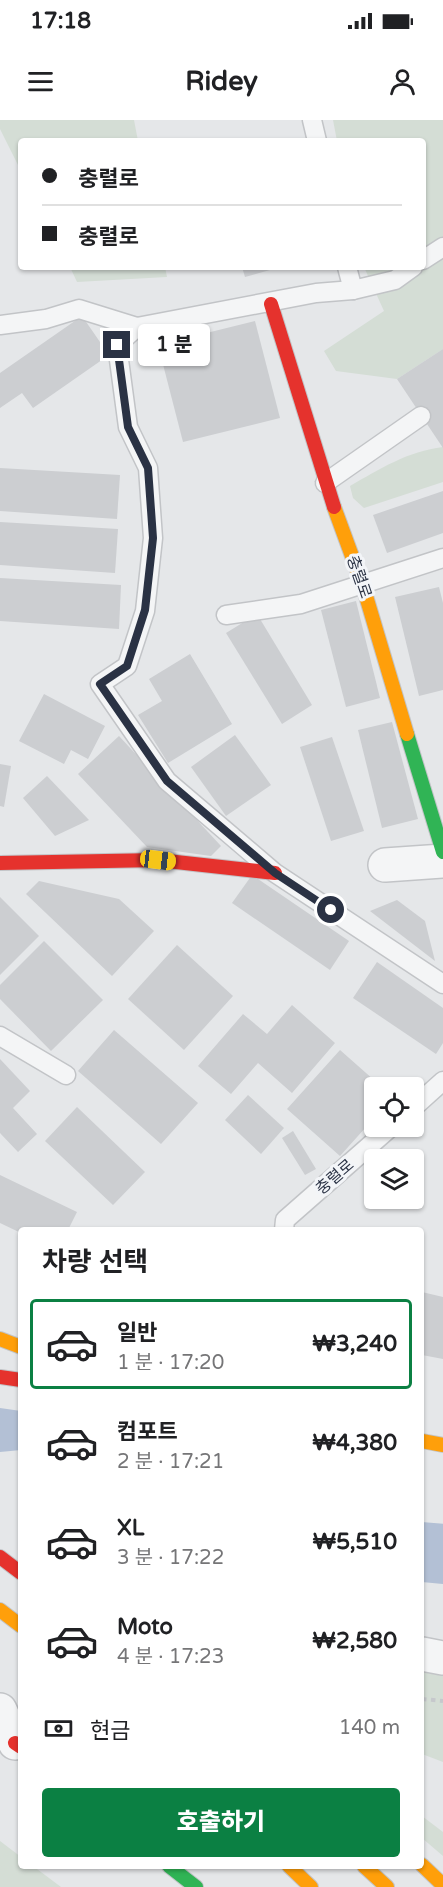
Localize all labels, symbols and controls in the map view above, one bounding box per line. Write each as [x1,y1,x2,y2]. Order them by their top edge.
text: 17:18 [30,8,91,34]
icon: menu [24,65,57,98]
text: Ridey [185,65,258,98]
icon: person [386,65,419,98]
text: 충렬로 [78,166,139,192]
text: 충렬로 [78,224,139,250]
callout: 1 분 [138,324,210,366]
route end [103,331,130,358]
text: 1 분 [156,333,192,357]
street label: 충렬로 [342,553,376,601]
car [139,849,177,871]
route start [317,896,344,923]
map controls [364,1077,424,1209]
button: locate [364,1077,424,1137]
button: layers [364,1149,424,1209]
street label: 충렬로 [312,1155,358,1199]
text: 차량 선택 [42,1246,148,1279]
icon: car [45,1317,99,1371]
text: 일반 [117,1320,157,1346]
text: ₩3,240 [312,1331,397,1357]
text: 1 분 · 17:20 [117,1351,224,1375]
icon: car [45,1416,99,1470]
text: 컴포트 [117,1419,178,1445]
text: ₩4,380 [312,1430,397,1456]
text: 2 분 · 17:21 [117,1450,224,1474]
icon: car [45,1515,99,1569]
text: XL [117,1515,144,1541]
text: ₩5,510 [312,1529,397,1555]
text: 3 분 · 17:22 [117,1546,224,1570]
icon: car [45,1614,99,1668]
text: Moto [117,1614,173,1640]
text: ₩2,580 [312,1628,397,1654]
text: 4 분 · 17:23 [117,1645,224,1669]
icon: cash [42,1712,75,1745]
text: 140 m [339,1716,400,1740]
text: 현금 [90,1718,130,1744]
button: 호출하기 [42,1788,400,1857]

